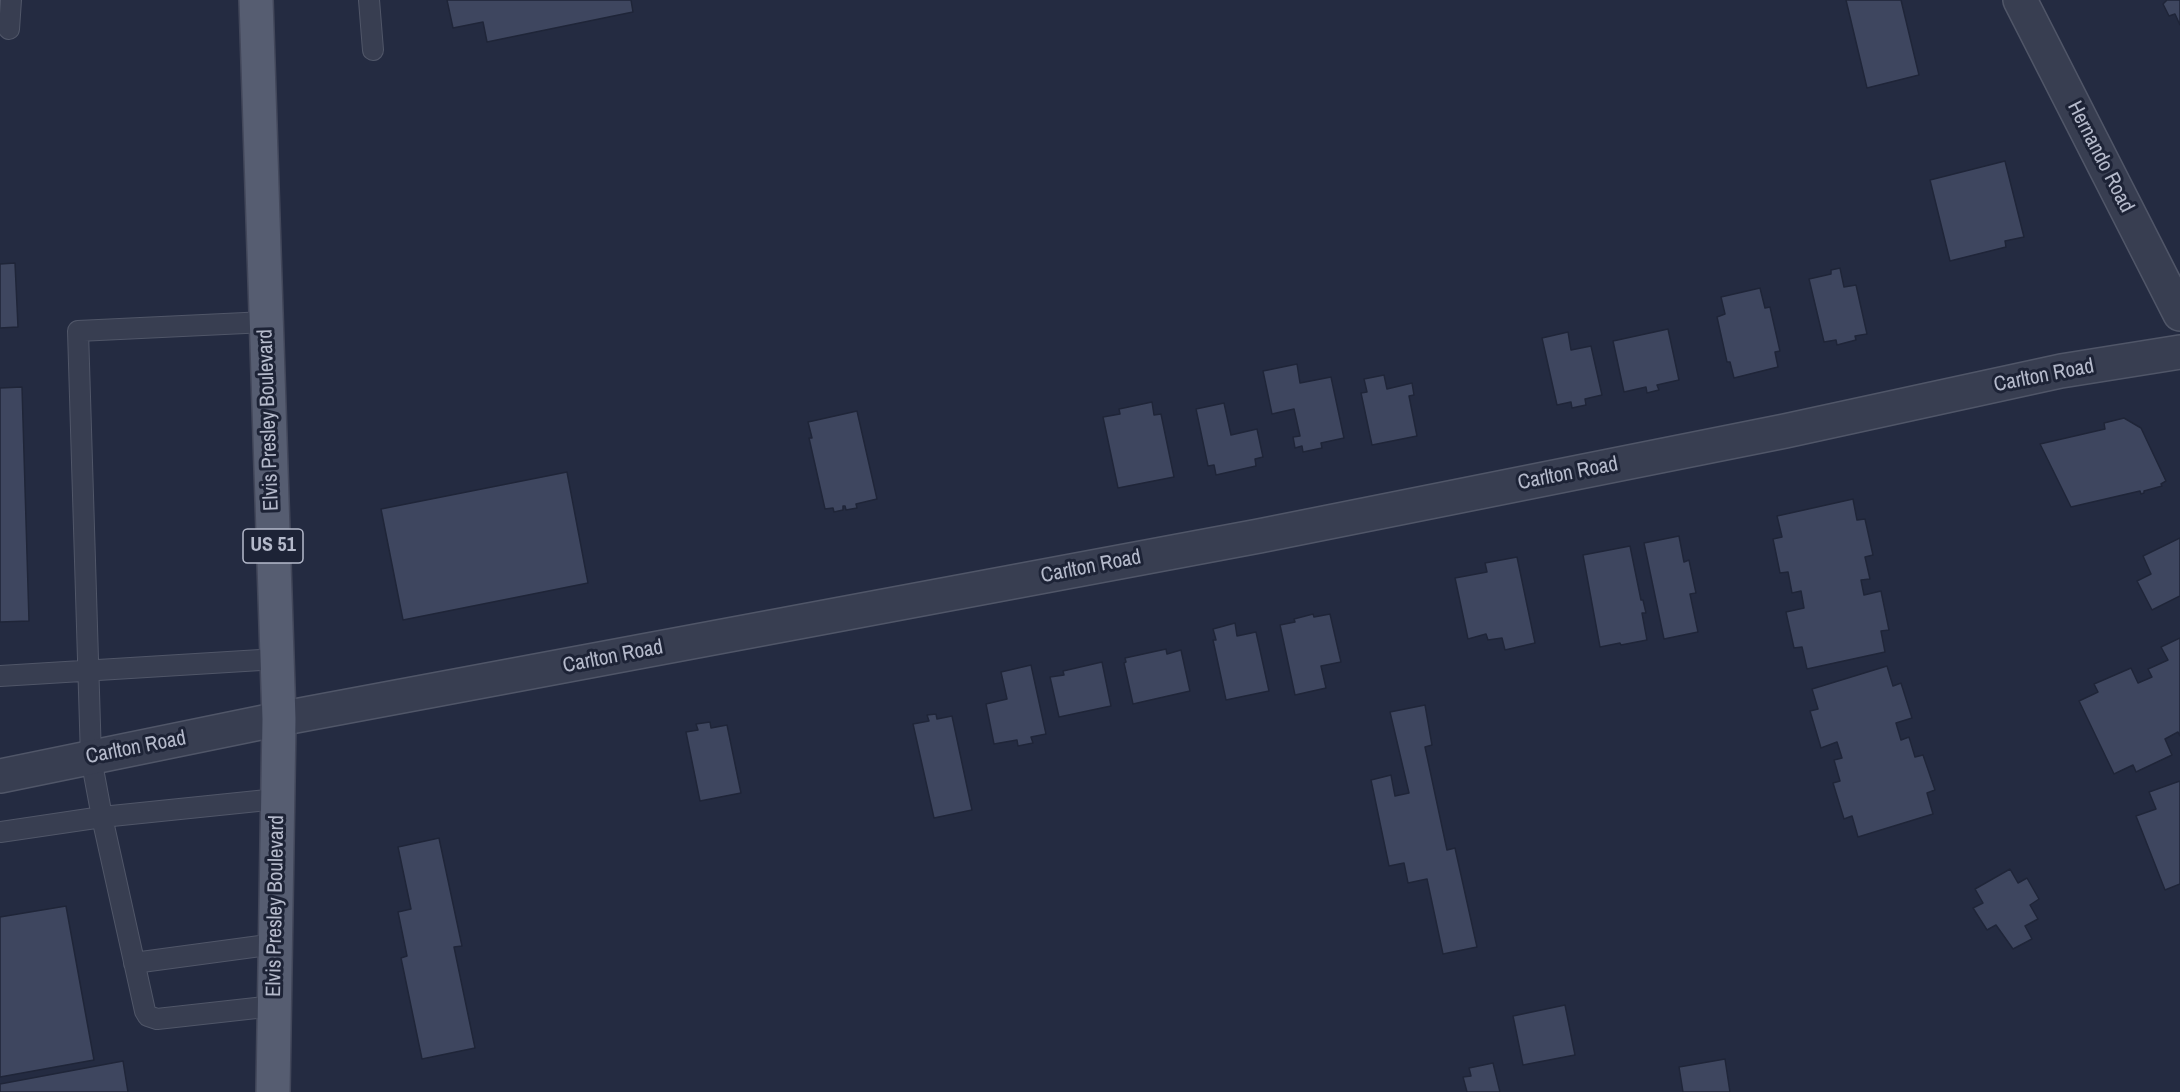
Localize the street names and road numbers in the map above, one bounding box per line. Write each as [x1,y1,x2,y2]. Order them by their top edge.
street label: Hernando Road [2061,97,2139,217]
street label: Elvis Presley Boulevard [253,329,285,511]
street label: Carlton Road [1992,354,2096,398]
street label: Carlton Road [1516,452,1620,496]
road number: US 51 [243,529,303,563]
street label: Carlton Road [1039,545,1143,589]
street label: Carlton Road [561,635,665,679]
street label: Carlton Road [84,726,188,770]
street label: Elvis Presley Boulevard [262,815,290,997]

